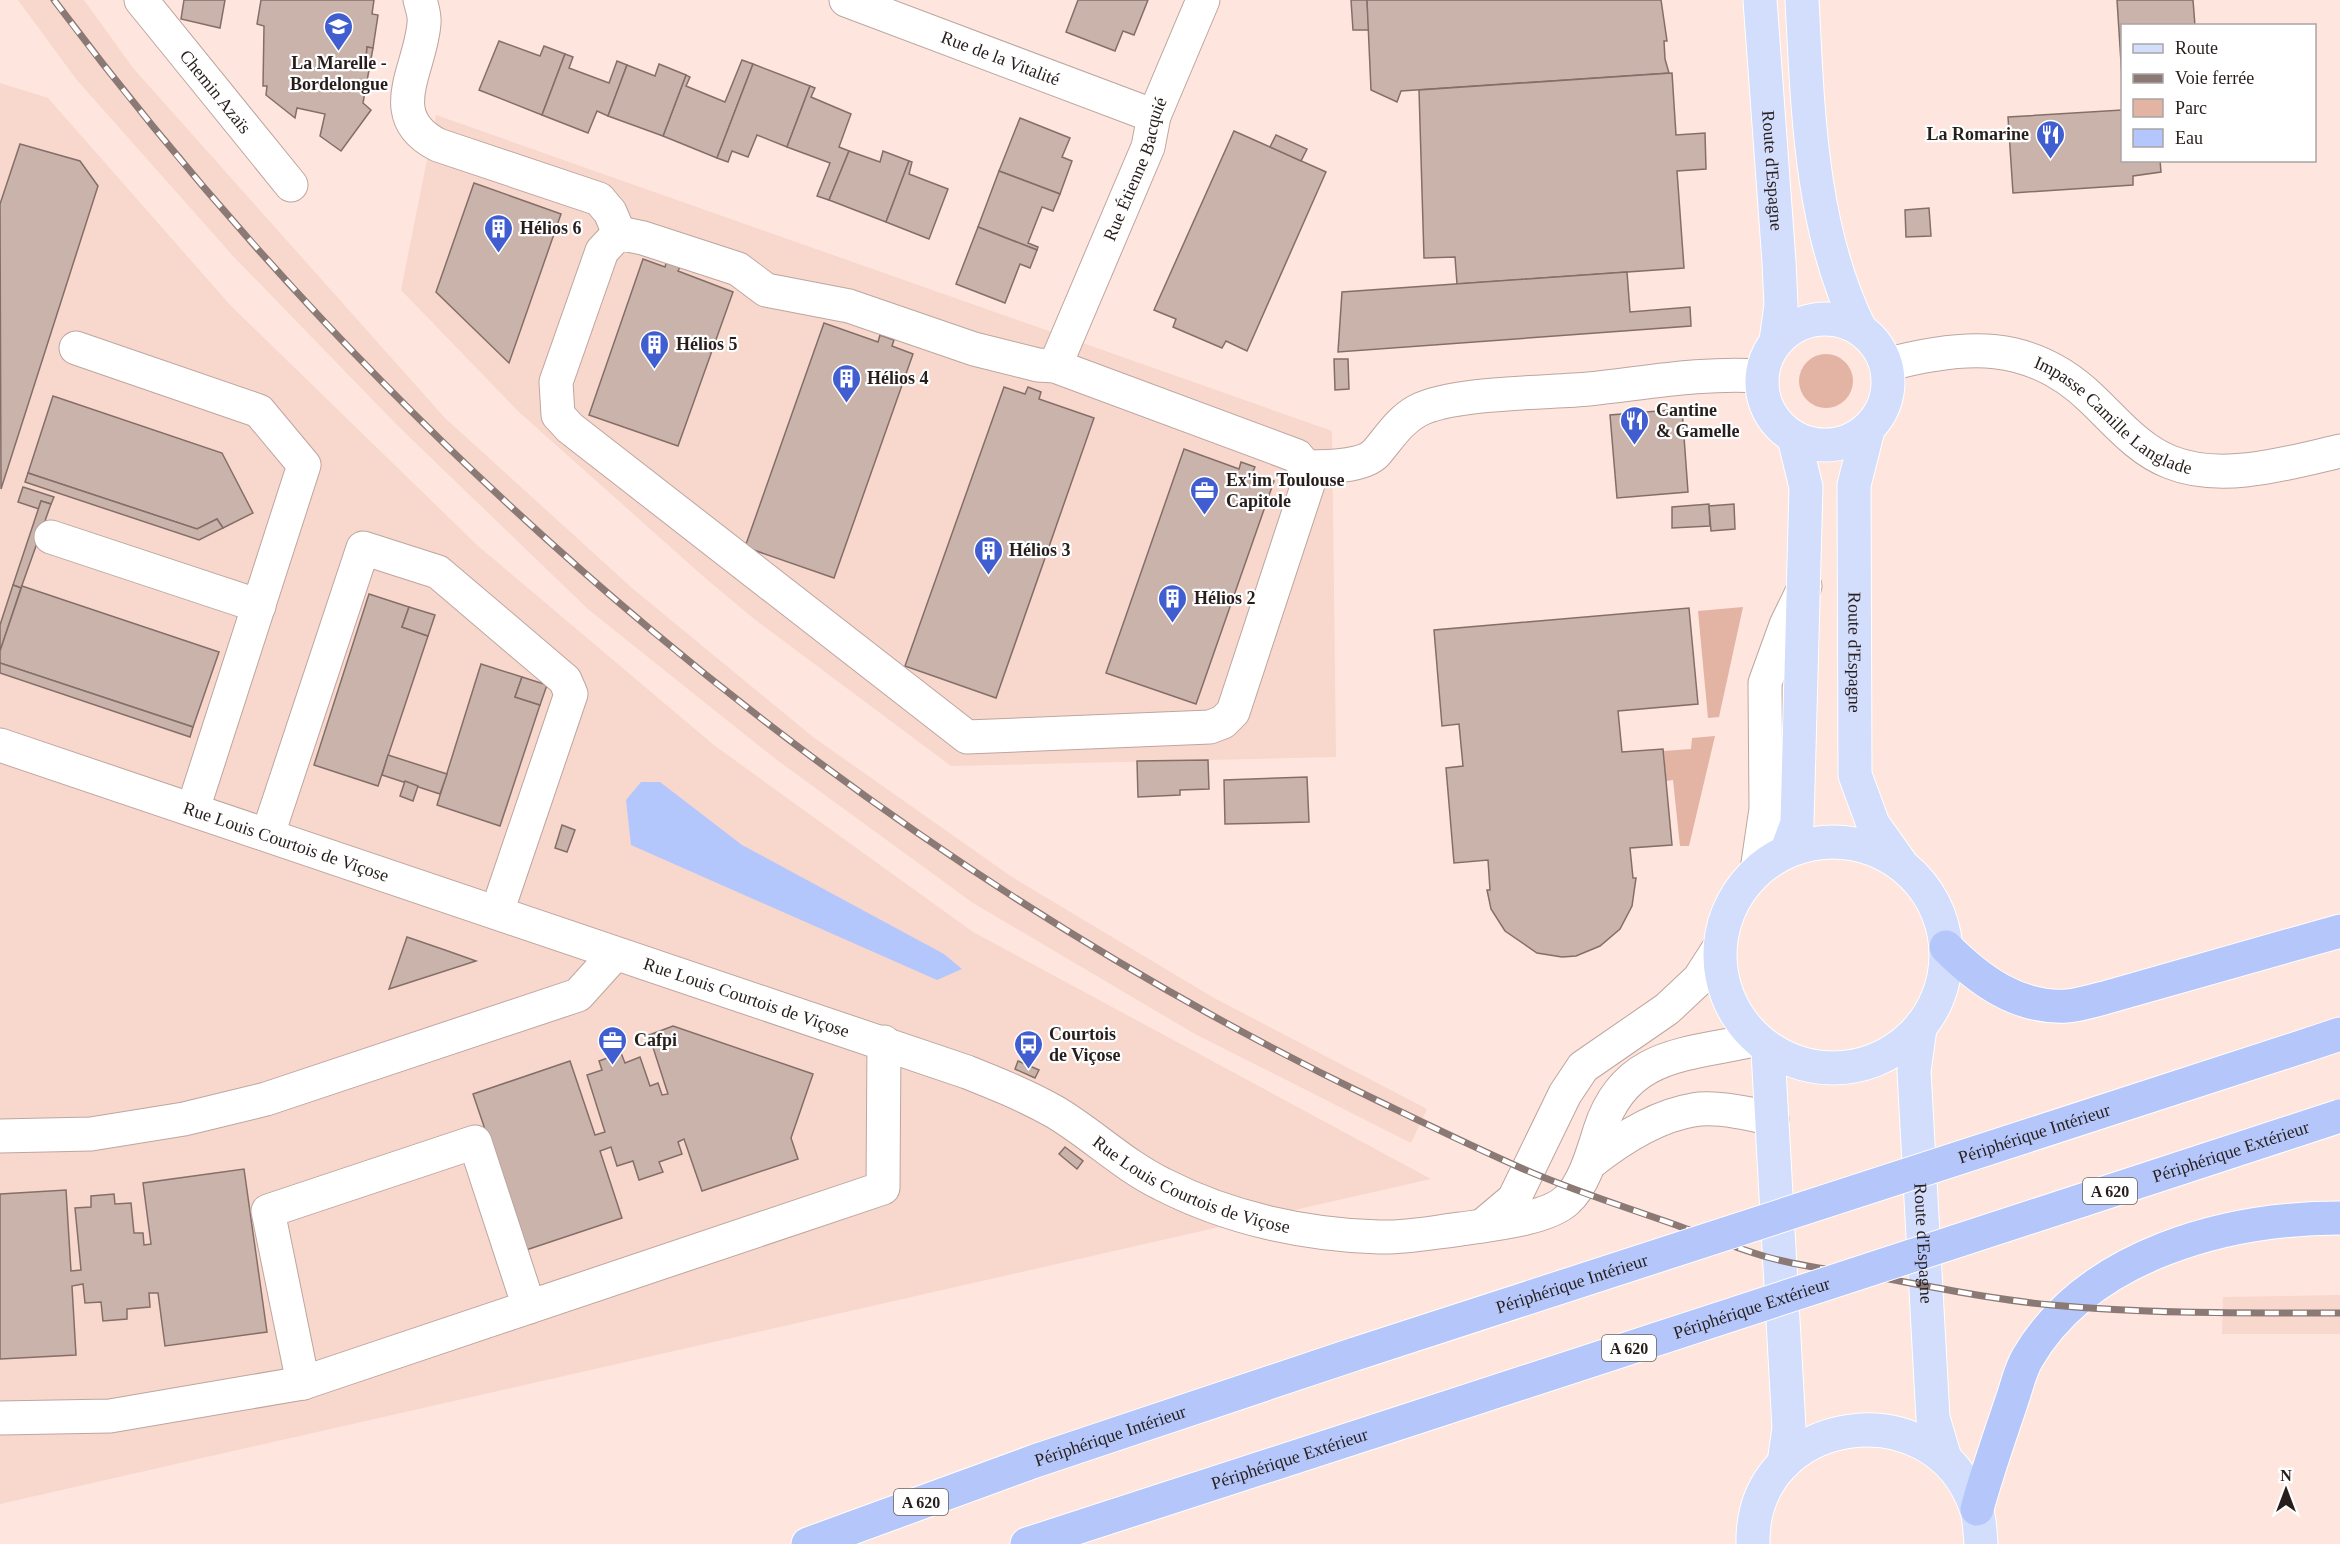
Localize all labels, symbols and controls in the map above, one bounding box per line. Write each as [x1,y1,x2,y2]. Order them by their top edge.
school or university icon: La Marelle - Bordelongue [323,10,355,52]
legend [2121,24,2316,162]
street label: Rue de la Vitalité [938,27,1063,90]
text: Route [2175,38,2218,58]
street label: Chemin Azaïs [176,46,255,137]
place label: La Marelle - Bordelongue [290,53,388,94]
text: Voie ferrée [2175,68,2254,88]
street label: Rue Étienne Bacquié [1099,94,1171,244]
text: Parc [2175,98,2207,118]
street label: Route d'Espagne [1758,110,1787,232]
restaurant icon: La Romarine [2034,118,2066,160]
place label: La Romarine [1927,124,2029,144]
text: Eau [2175,128,2203,148]
building icon: Hélios 6 [483,212,515,254]
place label: Hélios 6 [520,218,582,238]
building icon: Hélios 5 [639,328,671,370]
place label: Hélios 5 [676,334,738,354]
street label: Impasse Camille Langlade [2031,352,2194,478]
building icon: Hélios 4 [830,362,862,404]
place label: Hélios 4 [867,368,929,388]
place label: Cantine & Gamelle [1656,400,1739,441]
restaurant icon: Cantine & Gamelle [1619,404,1651,446]
place label: Ex'im Toulouse Capitole [1226,470,1345,511]
office icon: Ex'im Toulouse Capitole [1189,474,1221,516]
building icon: Hélios 3 [972,534,1004,576]
place label: Hélios 3 [1009,540,1071,560]
building icon: Hélios 2 [1157,582,1189,624]
place label: Hélios 2 [1194,588,1256,608]
street label: Route d'Espagne [1844,592,1865,713]
street label: Rue Louis Courtois de Viçose [181,798,391,886]
street label: Rue Louis Courtois de Viçose [641,953,852,1041]
office icon: Cafpi [597,1024,629,1066]
place label: Courtois de Viçose [1049,1024,1121,1065]
bus stop icon: Courtois de Viçose [1012,1028,1044,1070]
place label: Cafpi [634,1030,677,1050]
street label: Périphérique Intérieur [1956,1100,2113,1168]
street label: Périphérique Extérieur [2150,1117,2312,1187]
street label: Rue Louis Courtois de Viçose [1089,1132,1292,1237]
road number: A 620 [2083,1178,2137,1204]
street label: Route d'Espagne [1910,1182,1937,1304]
street label: Périphérique Intérieur [1493,1250,1650,1318]
street label: Périphérique Extérieur [1671,1273,1832,1343]
road number: A 620 [1602,1335,1656,1361]
street label: Périphérique Intérieur [1032,1401,1189,1470]
street label: Périphérique Extérieur [1209,1424,1370,1494]
north arrow [2256,1460,2316,1520]
text: N [2280,1467,2292,1484]
road number: A 620 [894,1489,948,1515]

